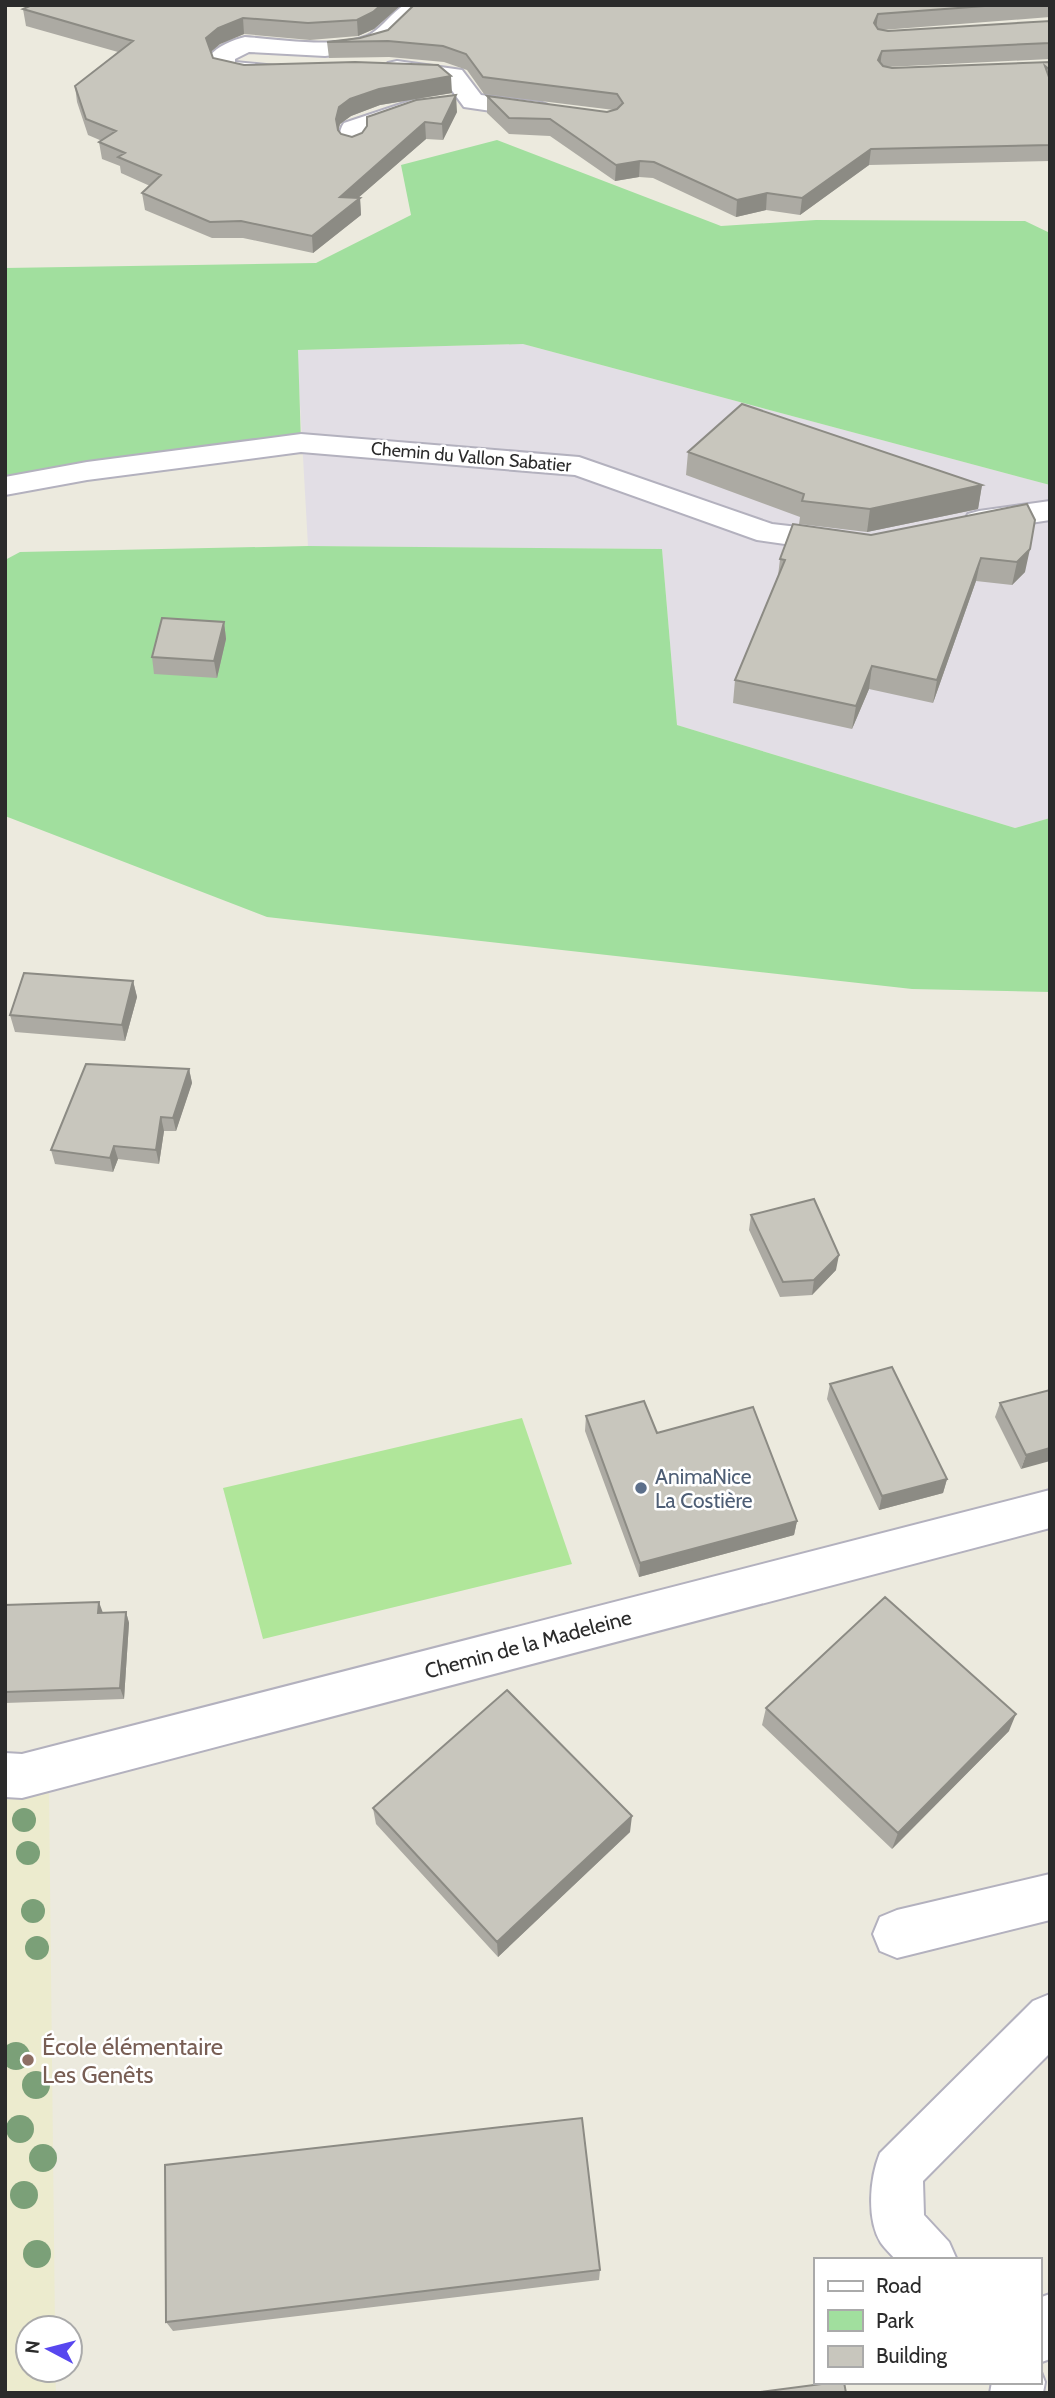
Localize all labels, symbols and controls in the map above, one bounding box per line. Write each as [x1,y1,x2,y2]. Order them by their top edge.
street label: Chemin du Vallon Sabatier [370,437,572,477]
place label: AnimaNice La Costière [655,1464,753,1513]
marker: AnimaNice La Costière [633,1480,649,1496]
street label: Chemin de la Madeleine [422,1604,634,1684]
place label: École élémentaire Les Genêts [42,2032,223,2089]
marker: École élémentaire Les Genêts [20,2052,36,2068]
legend [814,2258,1041,2384]
text: Road [876,2273,922,2298]
text: Park [876,2308,914,2333]
north arrow [14,2314,84,2384]
text: N [20,2339,45,2355]
text: Building [876,2343,948,2368]

